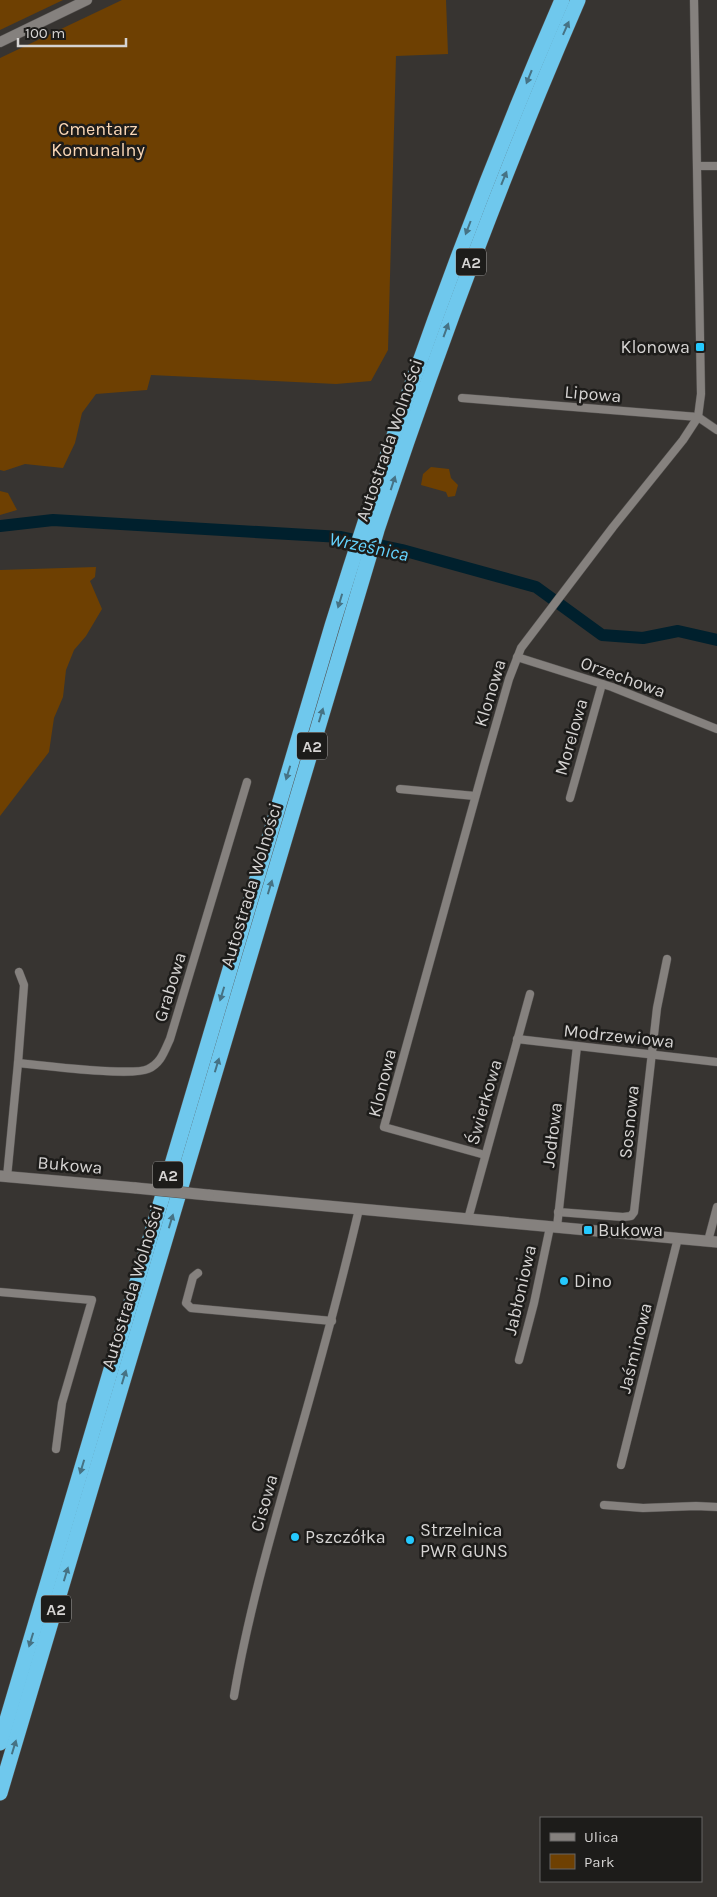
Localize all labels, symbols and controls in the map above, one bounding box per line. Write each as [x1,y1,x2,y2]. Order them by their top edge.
scale bar [18,15,125,47]
one-way arrow [563,21,571,35]
text: 100 m [25,24,65,42]
one-way arrow [524,70,532,84]
park label: Cmentarz Komunalny [51,118,145,161]
one-way arrow [500,170,508,185]
one-way arrow [464,220,471,235]
road number: A2 [456,248,486,276]
one-way arrow [442,322,450,337]
place label: Klonowa [621,336,690,358]
marker: Klonowa [694,341,706,353]
street label: Autostrada Wolności [351,356,427,524]
street label: Lipowa [564,381,622,407]
one-way arrow [389,476,397,491]
water label: Wrześnica [327,528,411,566]
one-way arrow [335,594,343,609]
street label: Orzechowa [577,651,669,703]
street label: Klonowa [469,657,511,729]
street label: Morelowa [550,696,592,778]
one-way arrow [318,707,326,722]
road number: A2 [297,732,327,759]
one-way arrow [283,766,291,781]
street label: Autostrada Wolności [216,800,286,970]
one-way arrow [267,880,275,895]
street label: Grabowa [149,950,191,1024]
one-way arrow [218,987,226,1002]
street label: Modrzewiowa [563,1019,675,1053]
street label: Klonowa [363,1047,401,1119]
street label: Świerkowa [460,1056,507,1147]
one-way arrow [214,1058,222,1073]
street label: Sosnowa [614,1084,644,1160]
street label: Jodłowa [537,1101,567,1169]
street label: Bukowa [37,1151,103,1179]
road number: A2 [153,1162,183,1188]
street label: Autostrada Wolności [97,1202,167,1372]
one-way arrow [167,1213,175,1228]
place label: Bukowa [598,1219,663,1241]
marker: Bukowa [582,1224,594,1236]
street label: Jabłoniowa [499,1243,541,1337]
place label: Dino [574,1270,612,1292]
marker: Dino [558,1275,570,1287]
street label: Jaśminowa [613,1300,657,1396]
one-way arrow [121,1369,129,1384]
one-way arrow [77,1460,85,1475]
street label: Cisowa [245,1472,283,1534]
place label: Strzelnica PWR GUNS [420,1519,508,1562]
place label: Pszczółka [305,1526,386,1548]
marker: Pszczółka [289,1531,301,1543]
marker: Strzelnica PWR GUNS [404,1534,416,1546]
one-way arrow [62,1567,70,1582]
road number: A2 [41,1596,71,1622]
one-way arrow [26,1632,34,1647]
one-way arrow [11,1739,19,1754]
legend [540,1817,702,1882]
text: Ulica [584,1828,618,1846]
text: Park [584,1853,614,1871]

